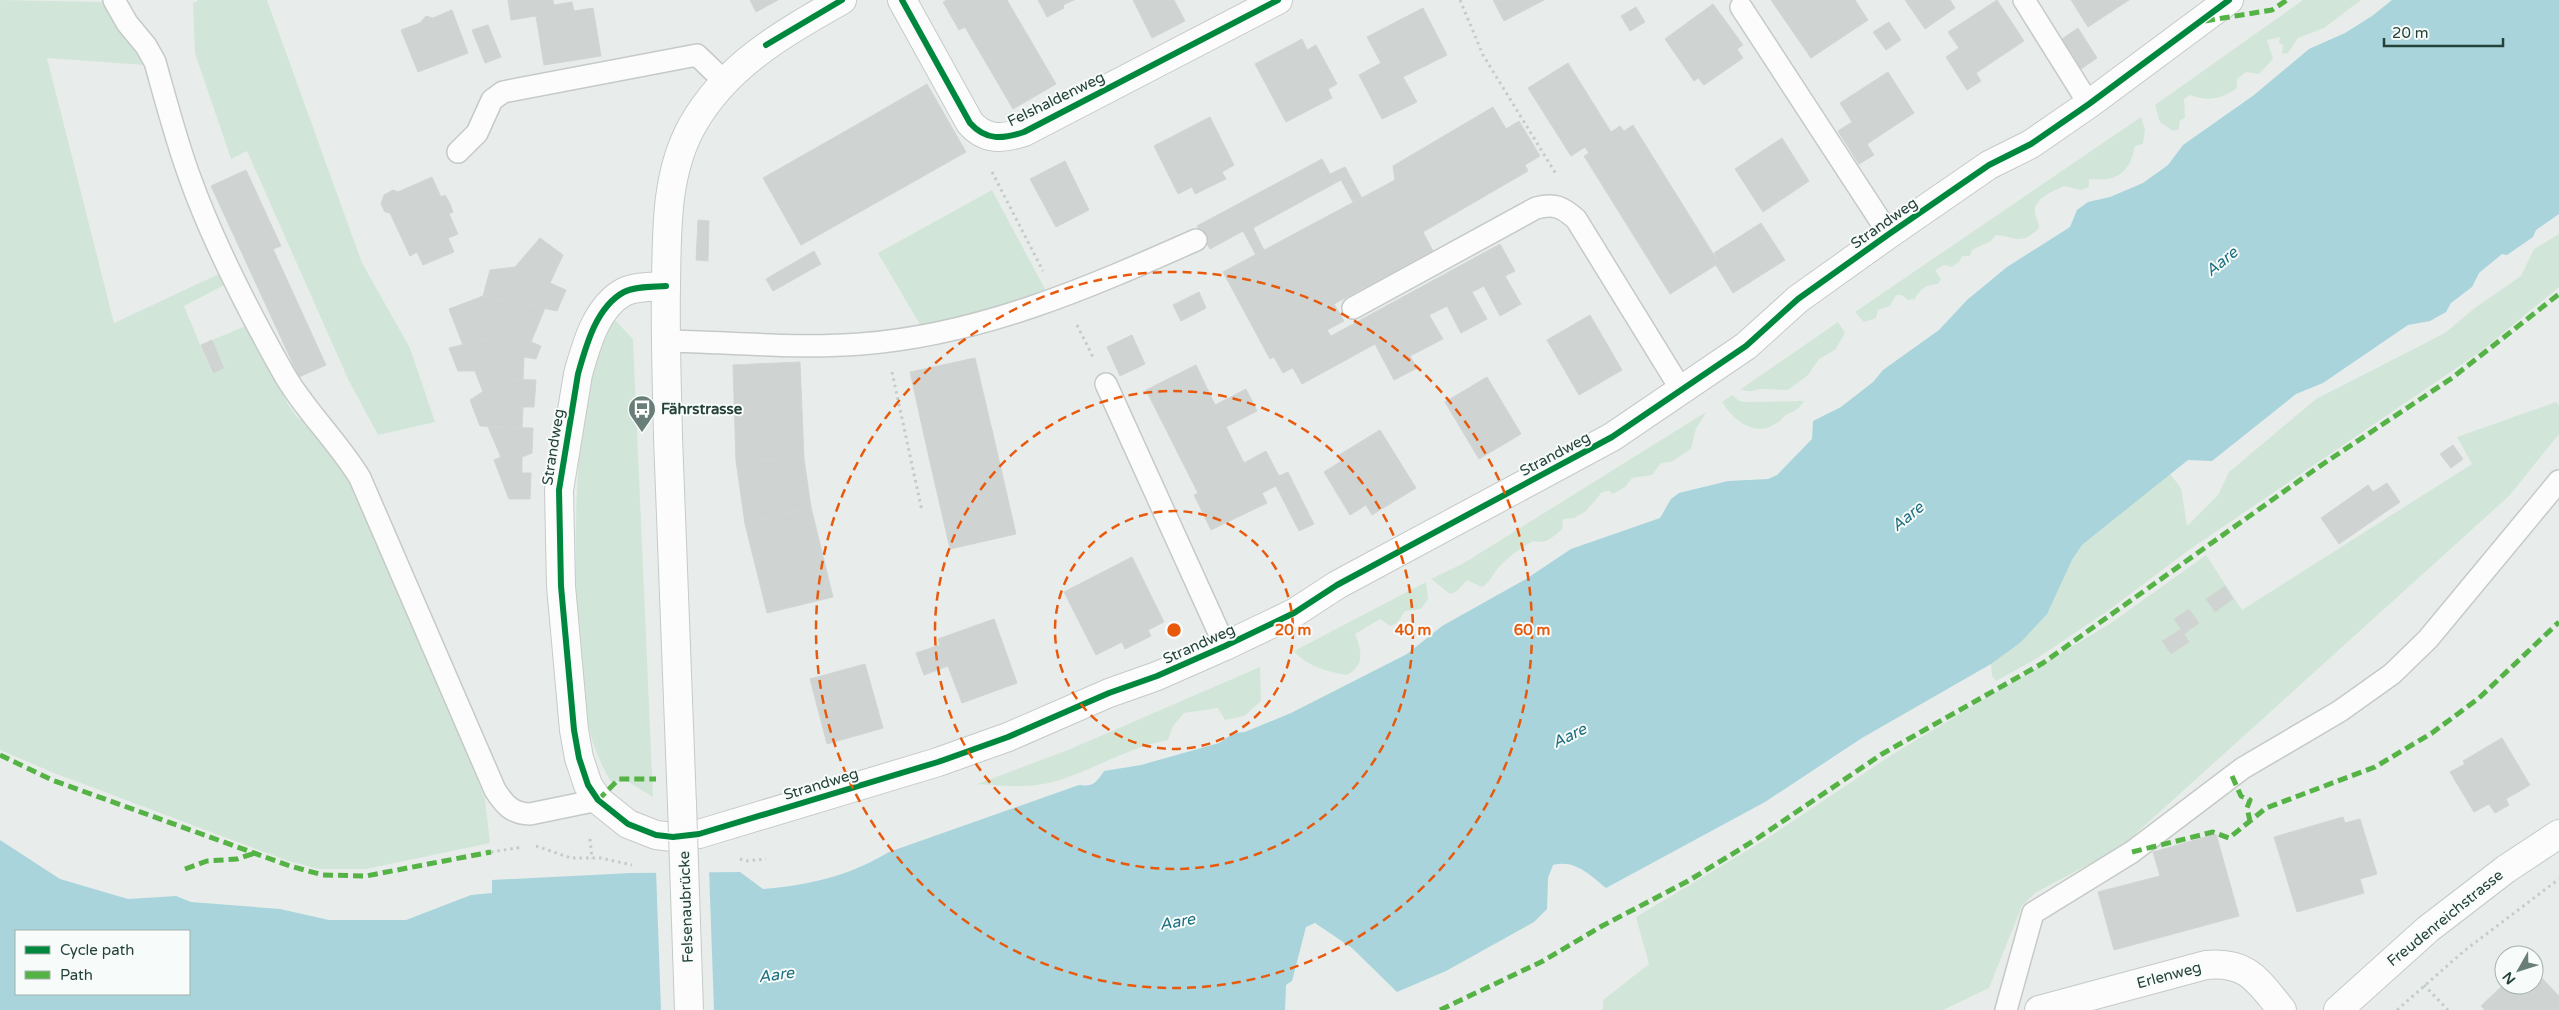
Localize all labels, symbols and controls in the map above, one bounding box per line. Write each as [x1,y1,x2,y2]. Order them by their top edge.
scale bar [2384,15,2503,47]
text: 20 m [2392,24,2429,42]
street label: Felshaldenweg [1004,68,1108,130]
street label: Strandweg [1847,194,1921,252]
water label: Aare [2201,242,2243,281]
bus stop icon: Fährstrasse [627,394,657,433]
place label: Fährstrasse [661,400,743,418]
street label: Strandweg [538,407,568,487]
street label: Strandweg [1517,428,1593,480]
water label: Aare [1887,497,1929,536]
street label: Strandweg [1160,620,1238,668]
centre of rings [1165,621,1183,639]
text: 20 m [1275,621,1311,639]
text: 40 m [1395,621,1431,639]
text: 60 m [1514,621,1550,639]
water label: Aare [1549,719,1591,753]
street label: Strandweg [781,764,861,804]
street label: Felsenaubrücke [675,851,697,963]
street label: Freudenreichstrasse [2383,866,2507,970]
water label: Aare [1158,909,1198,935]
legend [15,930,190,995]
text: Cycle path [60,941,134,959]
north arrow [2494,945,2544,995]
street label: Erlenweg [2135,958,2203,992]
water label: Aare [757,963,796,987]
text: Path [60,966,93,984]
text: N [2499,968,2519,988]

